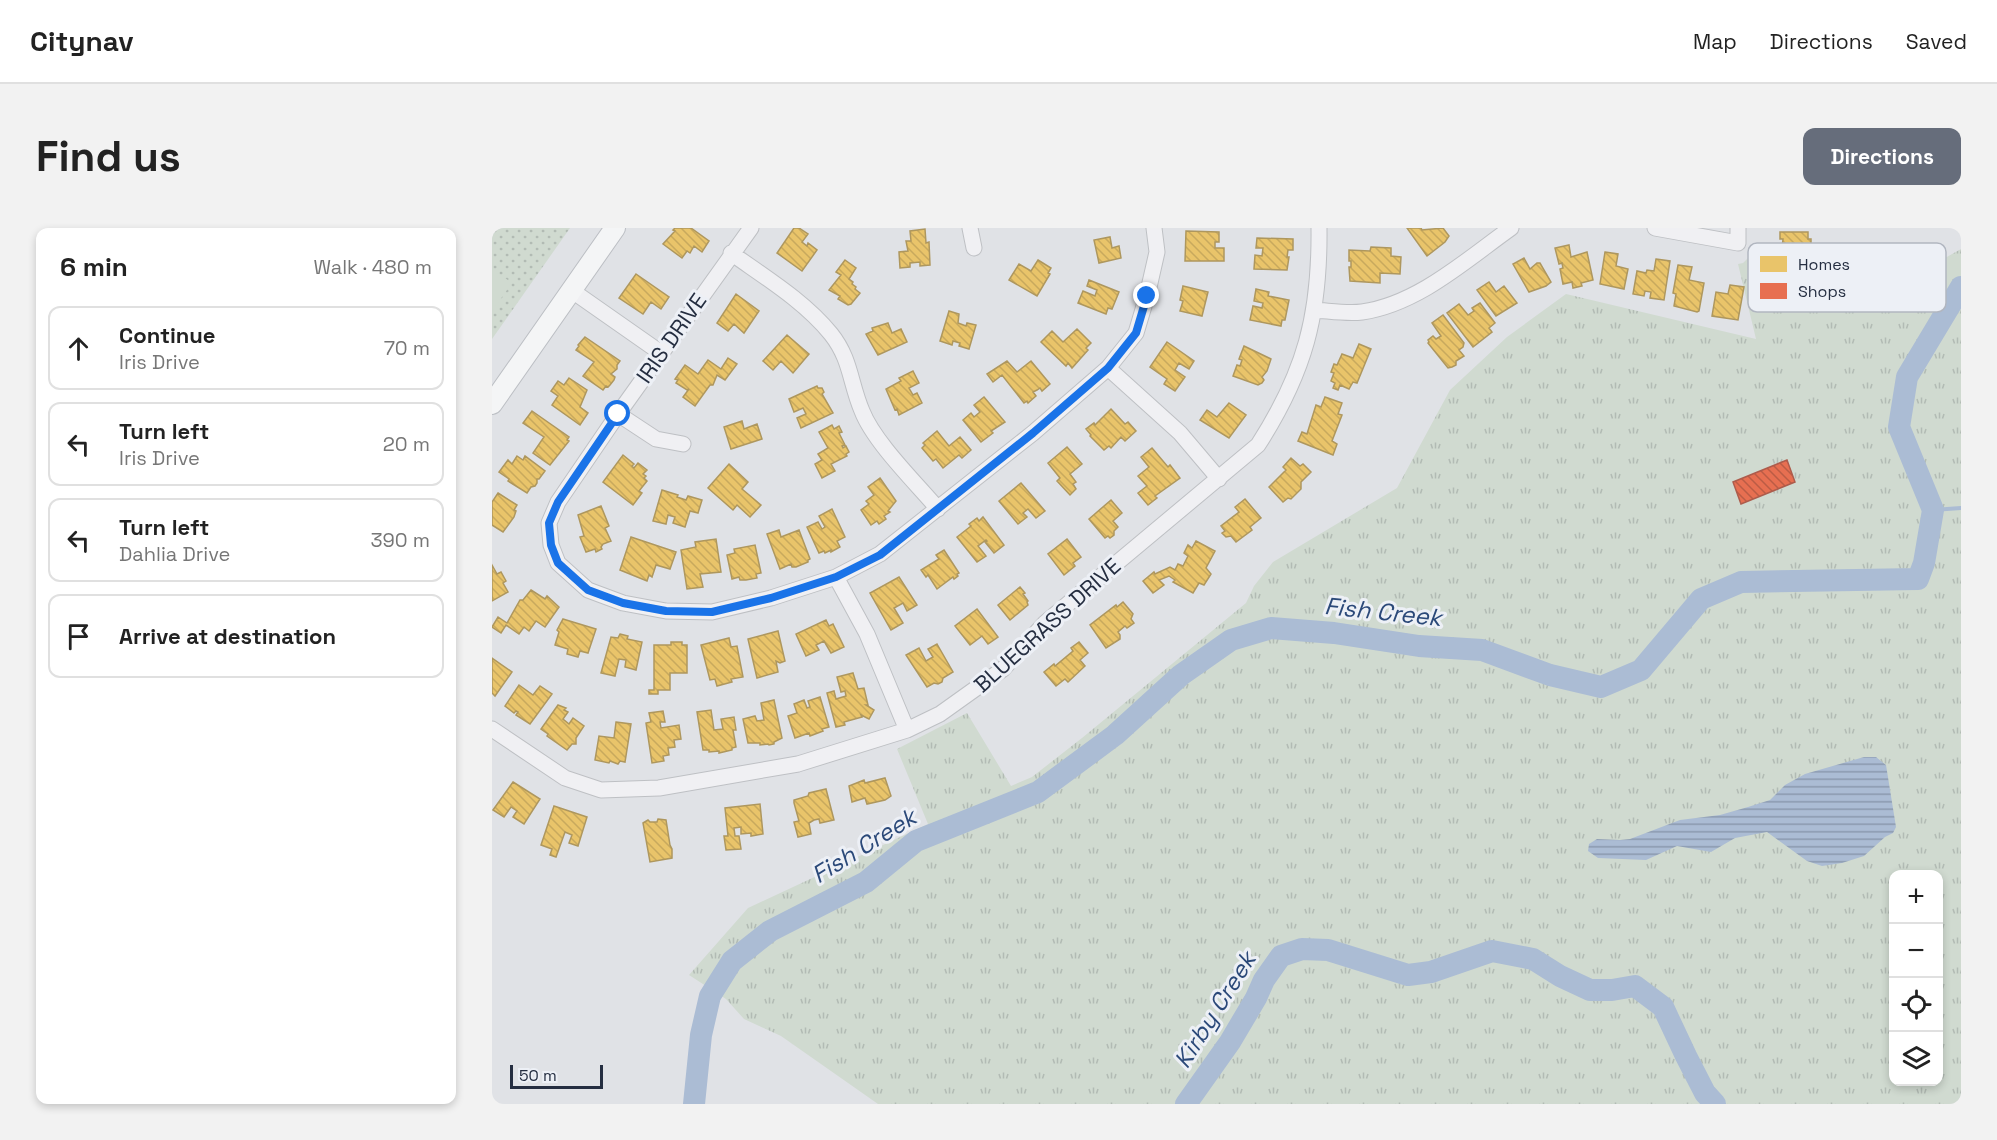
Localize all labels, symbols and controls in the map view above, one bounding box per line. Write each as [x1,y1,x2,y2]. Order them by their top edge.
text: Citynav [30,23,134,59]
text: Map [1693,28,1737,55]
text: Directions [1770,28,1873,55]
text: Saved [1906,28,1967,55]
button: Directions [1803,128,1961,185]
text: Find us [36,130,181,183]
legend [1748,243,1946,312]
text: 6 min [60,250,128,284]
text: Walk · 480 m [313,254,432,280]
text: Homes [1798,254,1850,275]
text: Shops [1798,281,1846,302]
route end [1133,282,1159,308]
street label: IRIS DRIVE [630,288,712,388]
text: Continue [119,321,215,349]
icon: ahead [62,332,95,365]
text: 70 m [384,335,430,361]
text: Iris Drive [119,349,200,375]
route start [604,400,630,426]
text: Turn left [119,417,209,445]
icon: left [62,428,95,461]
text: 20 m [383,431,430,457]
text: Iris Drive [119,445,200,471]
text: Turn left [119,513,209,541]
icon: left [62,524,95,557]
text: 390 m [371,527,430,553]
text: Dahlia Drive [119,541,230,567]
street label: BLUEGRASS DRIVE [968,552,1126,698]
water label: Fish Creek [1323,590,1446,633]
icon: arrive [62,620,95,653]
text: Arrive at destination [119,622,336,650]
water label: Fish Creek [806,800,924,890]
map controls [1889,870,1943,1086]
button: + [1889,870,1943,924]
button: − [1889,924,1943,978]
water label: Kirby Creek [1167,943,1264,1074]
button: locate [1889,978,1943,1032]
button: layers [1889,1032,1943,1086]
scale bar [510,1062,603,1090]
text: 50 m [519,1065,557,1086]

